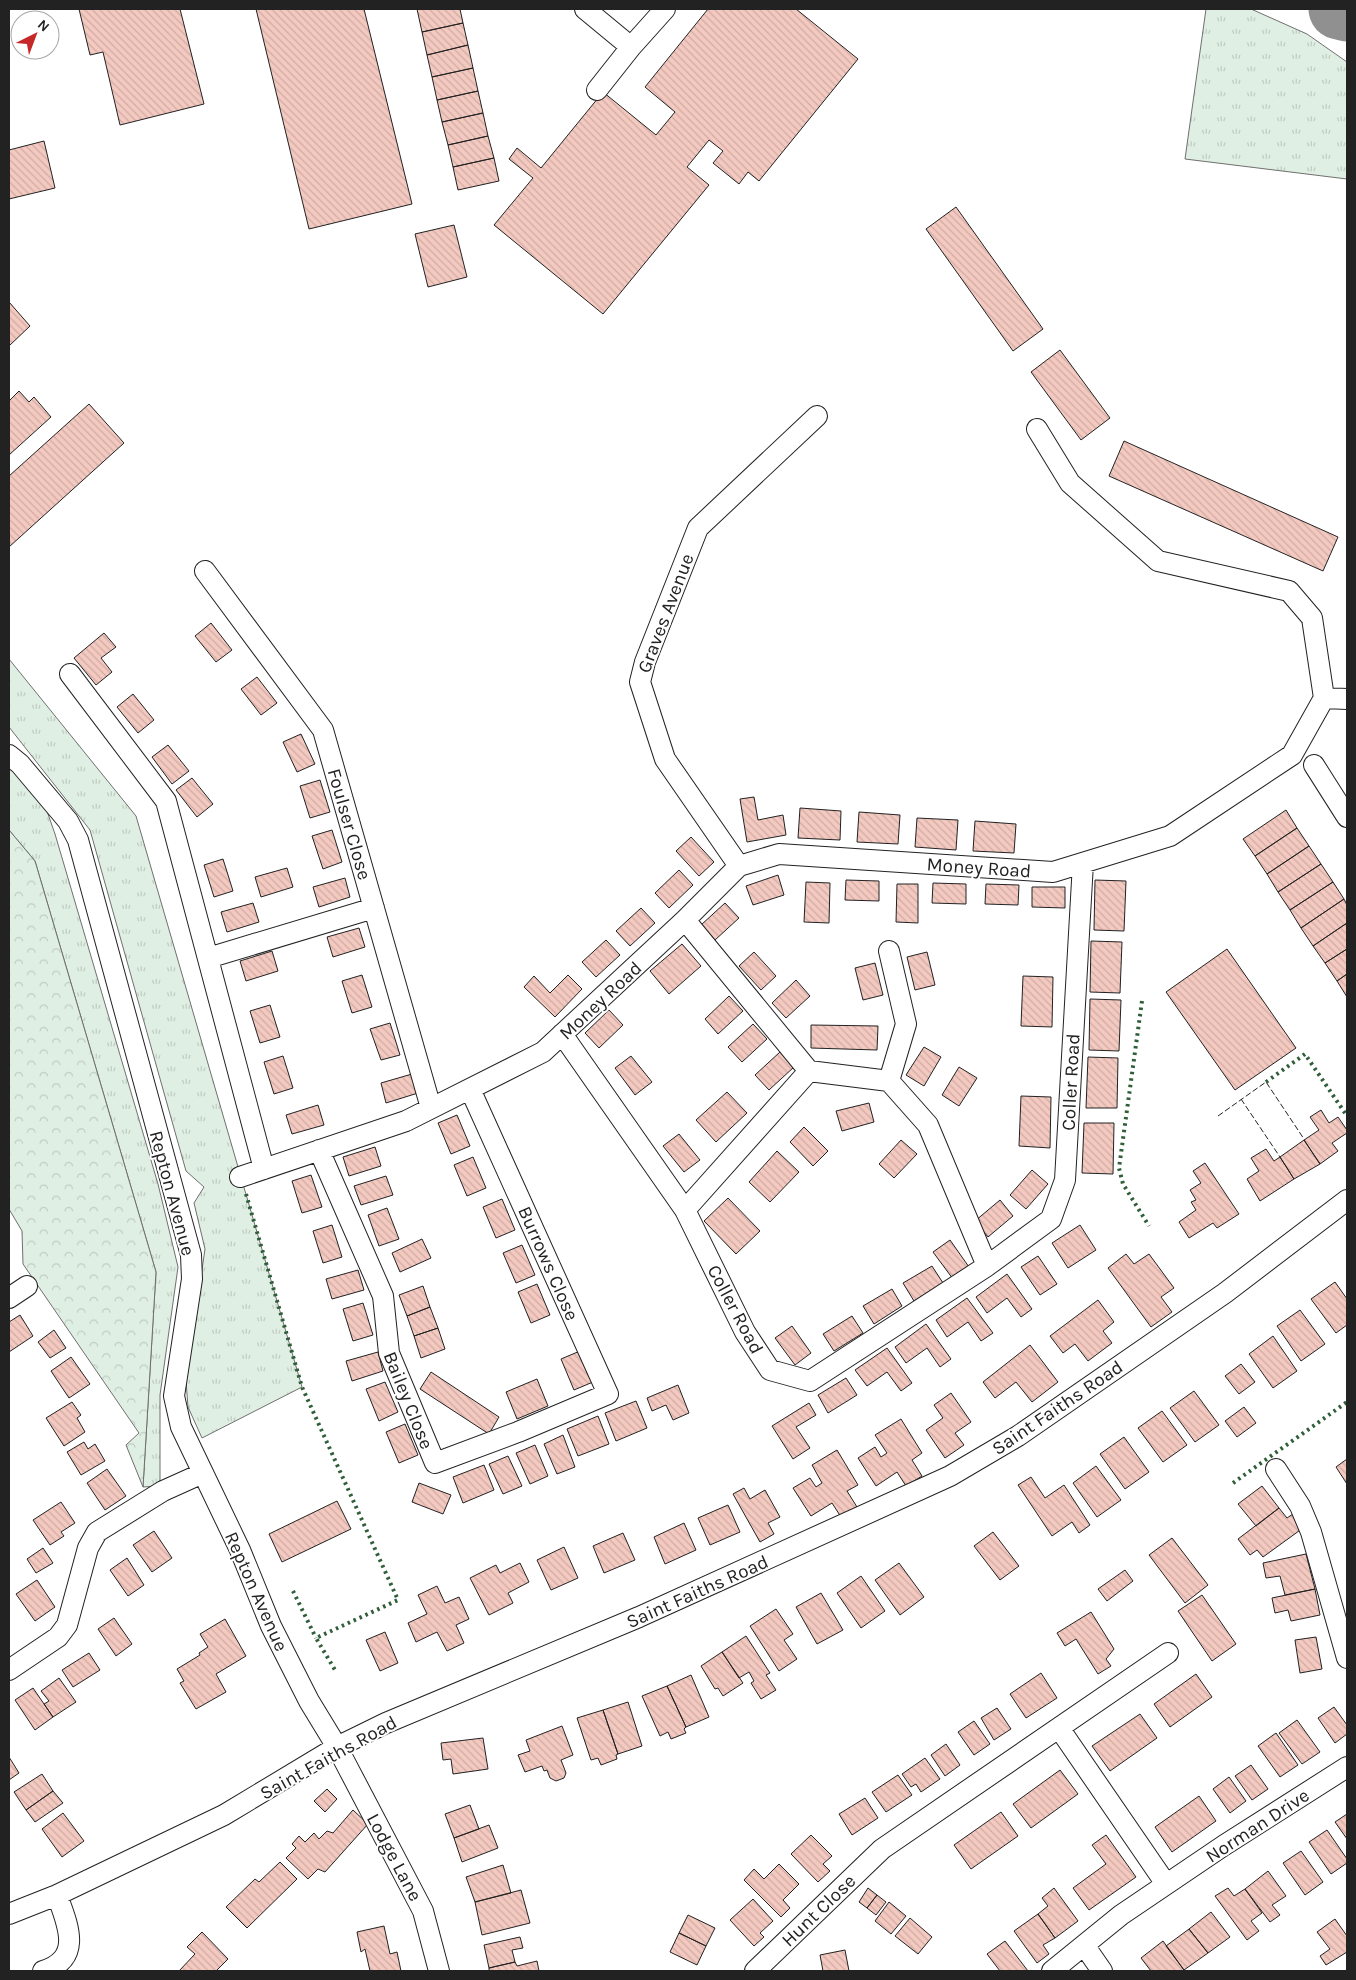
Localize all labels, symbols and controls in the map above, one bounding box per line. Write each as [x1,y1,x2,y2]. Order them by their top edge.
north arrow [10,10,60,60]
text: N [34,16,53,35]
street label: Graves Avenue [633,551,699,676]
street label: Foulser Close [323,766,375,883]
street label: Money Road [926,853,1032,883]
street label: Money Road [555,957,647,1045]
street label: Coller Road [1057,1033,1085,1131]
street label: Repton Avenue [145,1128,199,1258]
street label: Burrows Close [513,1203,583,1324]
street label: Coller Road [703,1261,768,1358]
street label: Bailey Close [378,1348,438,1452]
street label: Saint Faiths Road [988,1356,1127,1460]
street label: Repton Avenue [220,1528,292,1655]
street label: Saint Faiths Road [623,1551,772,1633]
street label: Saint Faiths Road [256,1711,401,1805]
street label: Norman Drive [1202,1784,1313,1867]
street label: Lodge Lane [362,1810,426,1905]
street label: Hunt Close [777,1870,860,1951]

